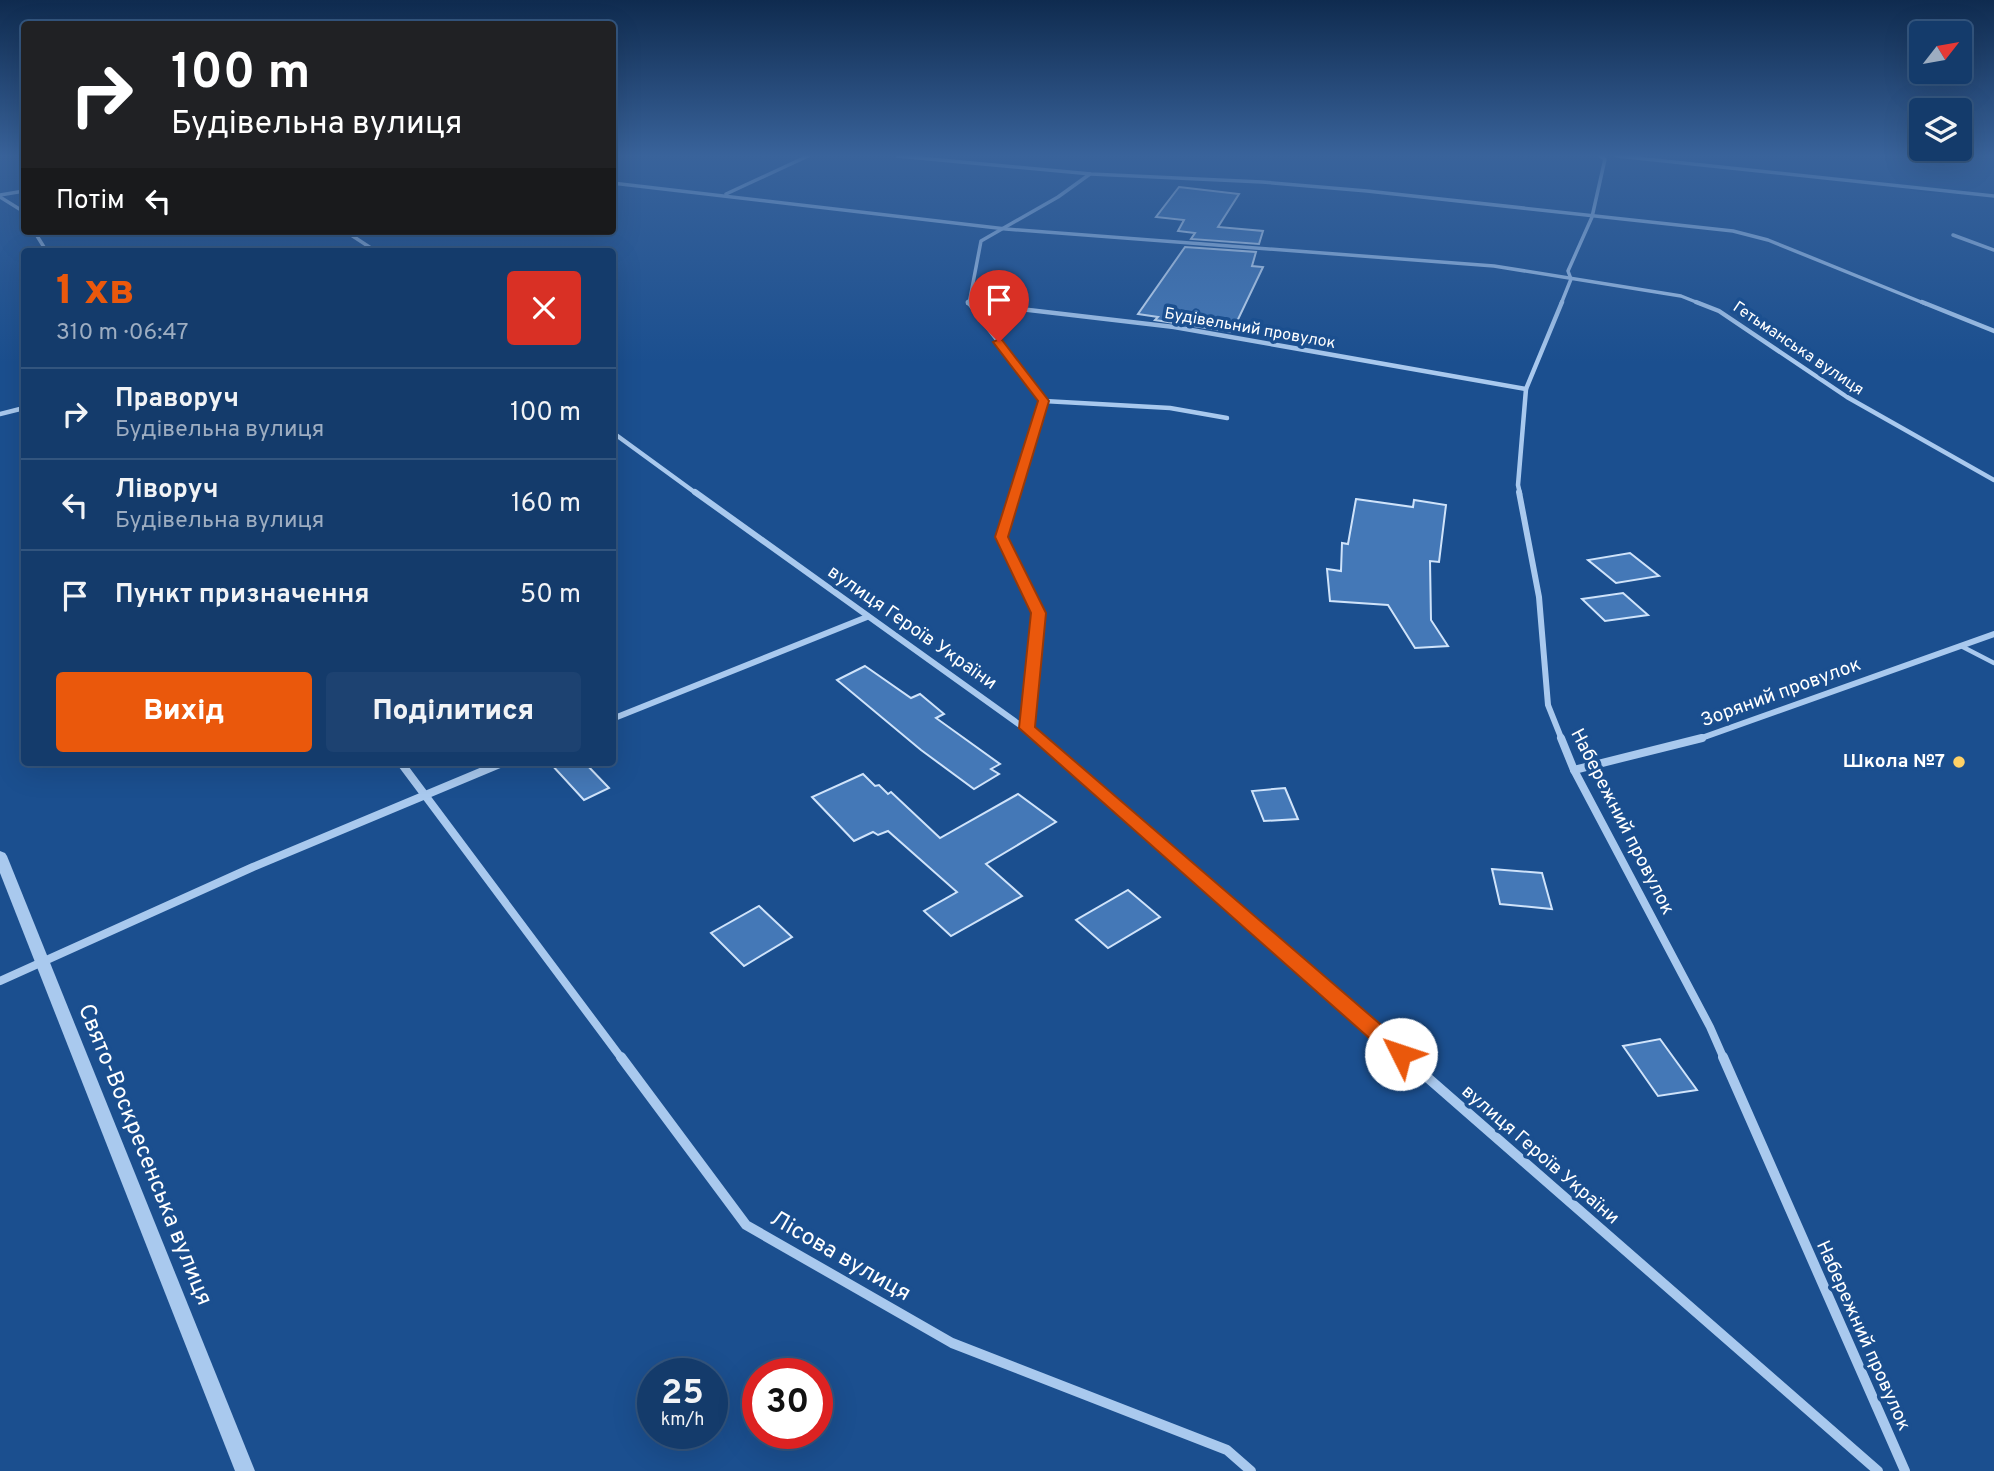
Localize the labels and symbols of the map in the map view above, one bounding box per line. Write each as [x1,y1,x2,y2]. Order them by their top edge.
north arrow [1909,21,1972,84]
pin [969,270,1029,342]
street label: Гетьманська вулиця [1729,298,1867,400]
street label: Будівельний провулок [1163,304,1337,354]
street label: вулиця Героїв України [823,560,1001,696]
street label: Зоряний провулок [1698,653,1864,733]
street label: Набережний провулок [1565,725,1679,919]
place label: Школа №7 [1843,750,1945,774]
marker: Школа №7 [1951,754,1967,770]
street label: Свято-Воскресенська вулиця [70,1000,218,1310]
position arrow [1364,1017,1438,1091]
street label: вулиця Героїв України [1456,1080,1624,1230]
street label: Лісова вулиця [764,1205,916,1309]
street label: Набережний провулок [1810,1237,1916,1435]
speed limit sign: 30 [742,1358,833,1449]

